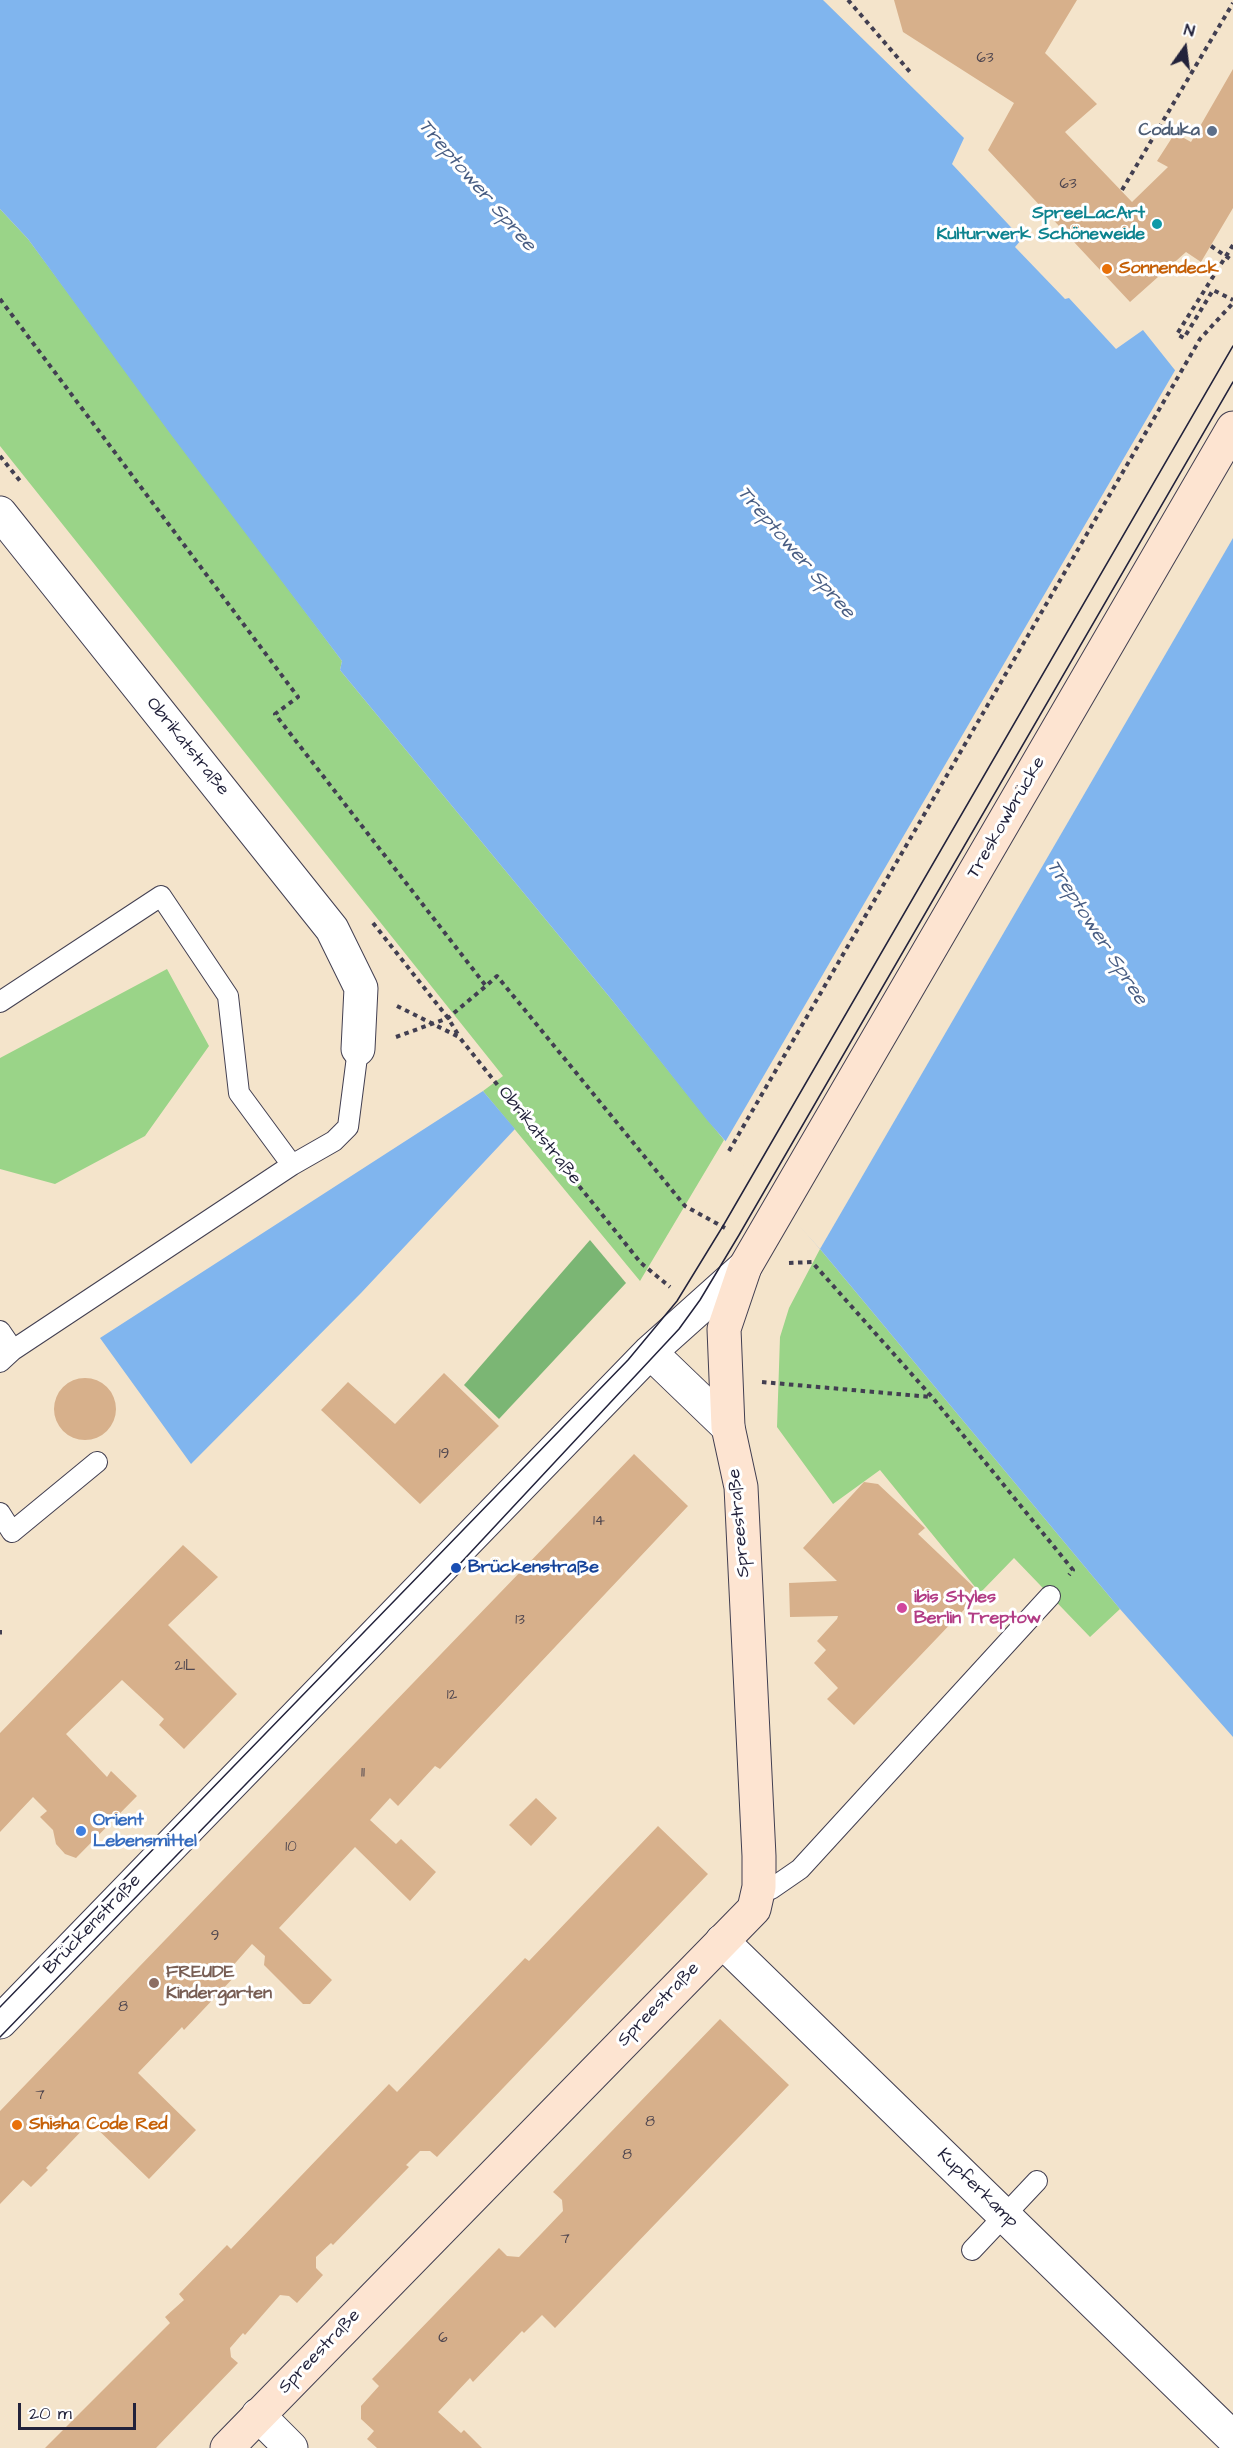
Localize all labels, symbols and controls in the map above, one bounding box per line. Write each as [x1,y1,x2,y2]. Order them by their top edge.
north arrow [1155,18,1215,78]
text: N [1182,19,1197,42]
house number: 63 [976,50,994,68]
water label: Treptower Spree [412,115,540,257]
place label: Coduka [1139,120,1200,142]
marker: Coduka [1205,124,1219,138]
house number: 63 [1059,176,1077,194]
place label: SpreeLacArt Kulturwerk Schöneweide [937,203,1145,246]
marker: SpreeLacArt Kulturwerk Schöneweide [1150,217,1164,231]
place label: Sonnendeck [1119,258,1219,280]
marker: Sonnendeck [1100,262,1114,276]
water label: Treptower Spree [731,482,859,624]
street label: Obrikatstraße [141,693,233,801]
street label: Treskowbrücke [963,753,1051,883]
water label: Treptower Spree [1040,856,1152,1010]
street label: Obrikatstraße [493,1082,585,1190]
house number: 19 [439,1446,449,1464]
street label: Spreestraße [724,1468,756,1578]
house number: 14 [593,1513,605,1531]
place label: Brückenstraße [468,1557,599,1579]
marker: Brückenstraße [449,1561,463,1575]
place label: ibis Styles Berlin Treptow [914,1587,1041,1630]
marker: ibis Styles Berlin Treptow [895,1601,909,1615]
house number: 13 [515,1612,525,1630]
house number: 21L [175,1658,195,1676]
house number: 12 [447,1687,457,1705]
house number: 11 [361,1765,365,1783]
place label: Orient Lebensmittel [93,1810,197,1852]
marker: Orient Lebensmittel [74,1824,88,1838]
house number: 10 [285,1839,297,1857]
street label: Brückenstraße [40,1870,146,1980]
house number: 9 [211,1928,219,1946]
street label: Spreestraße [613,1958,705,2052]
place label: FREUDE Kindergarten [166,1962,272,2004]
marker: FREUDE Kindergarten [147,1976,161,1990]
house number: 8 [118,1999,128,2017]
house number: 7 [35,2087,45,2105]
place label: Shisha Code Red [29,2114,167,2136]
house number: 8 [645,2114,655,2132]
marker: Shisha Code Red [10,2118,24,2132]
street label: Kupferkamp [932,2145,1022,2233]
house number: 8 [622,2147,632,2165]
house number: 7 [560,2231,570,2249]
street label: Spreestraße [274,2305,366,2399]
house number: 6 [438,2330,448,2348]
scale bar [21,2391,140,2429]
text: 20 m [29,2401,72,2426]

